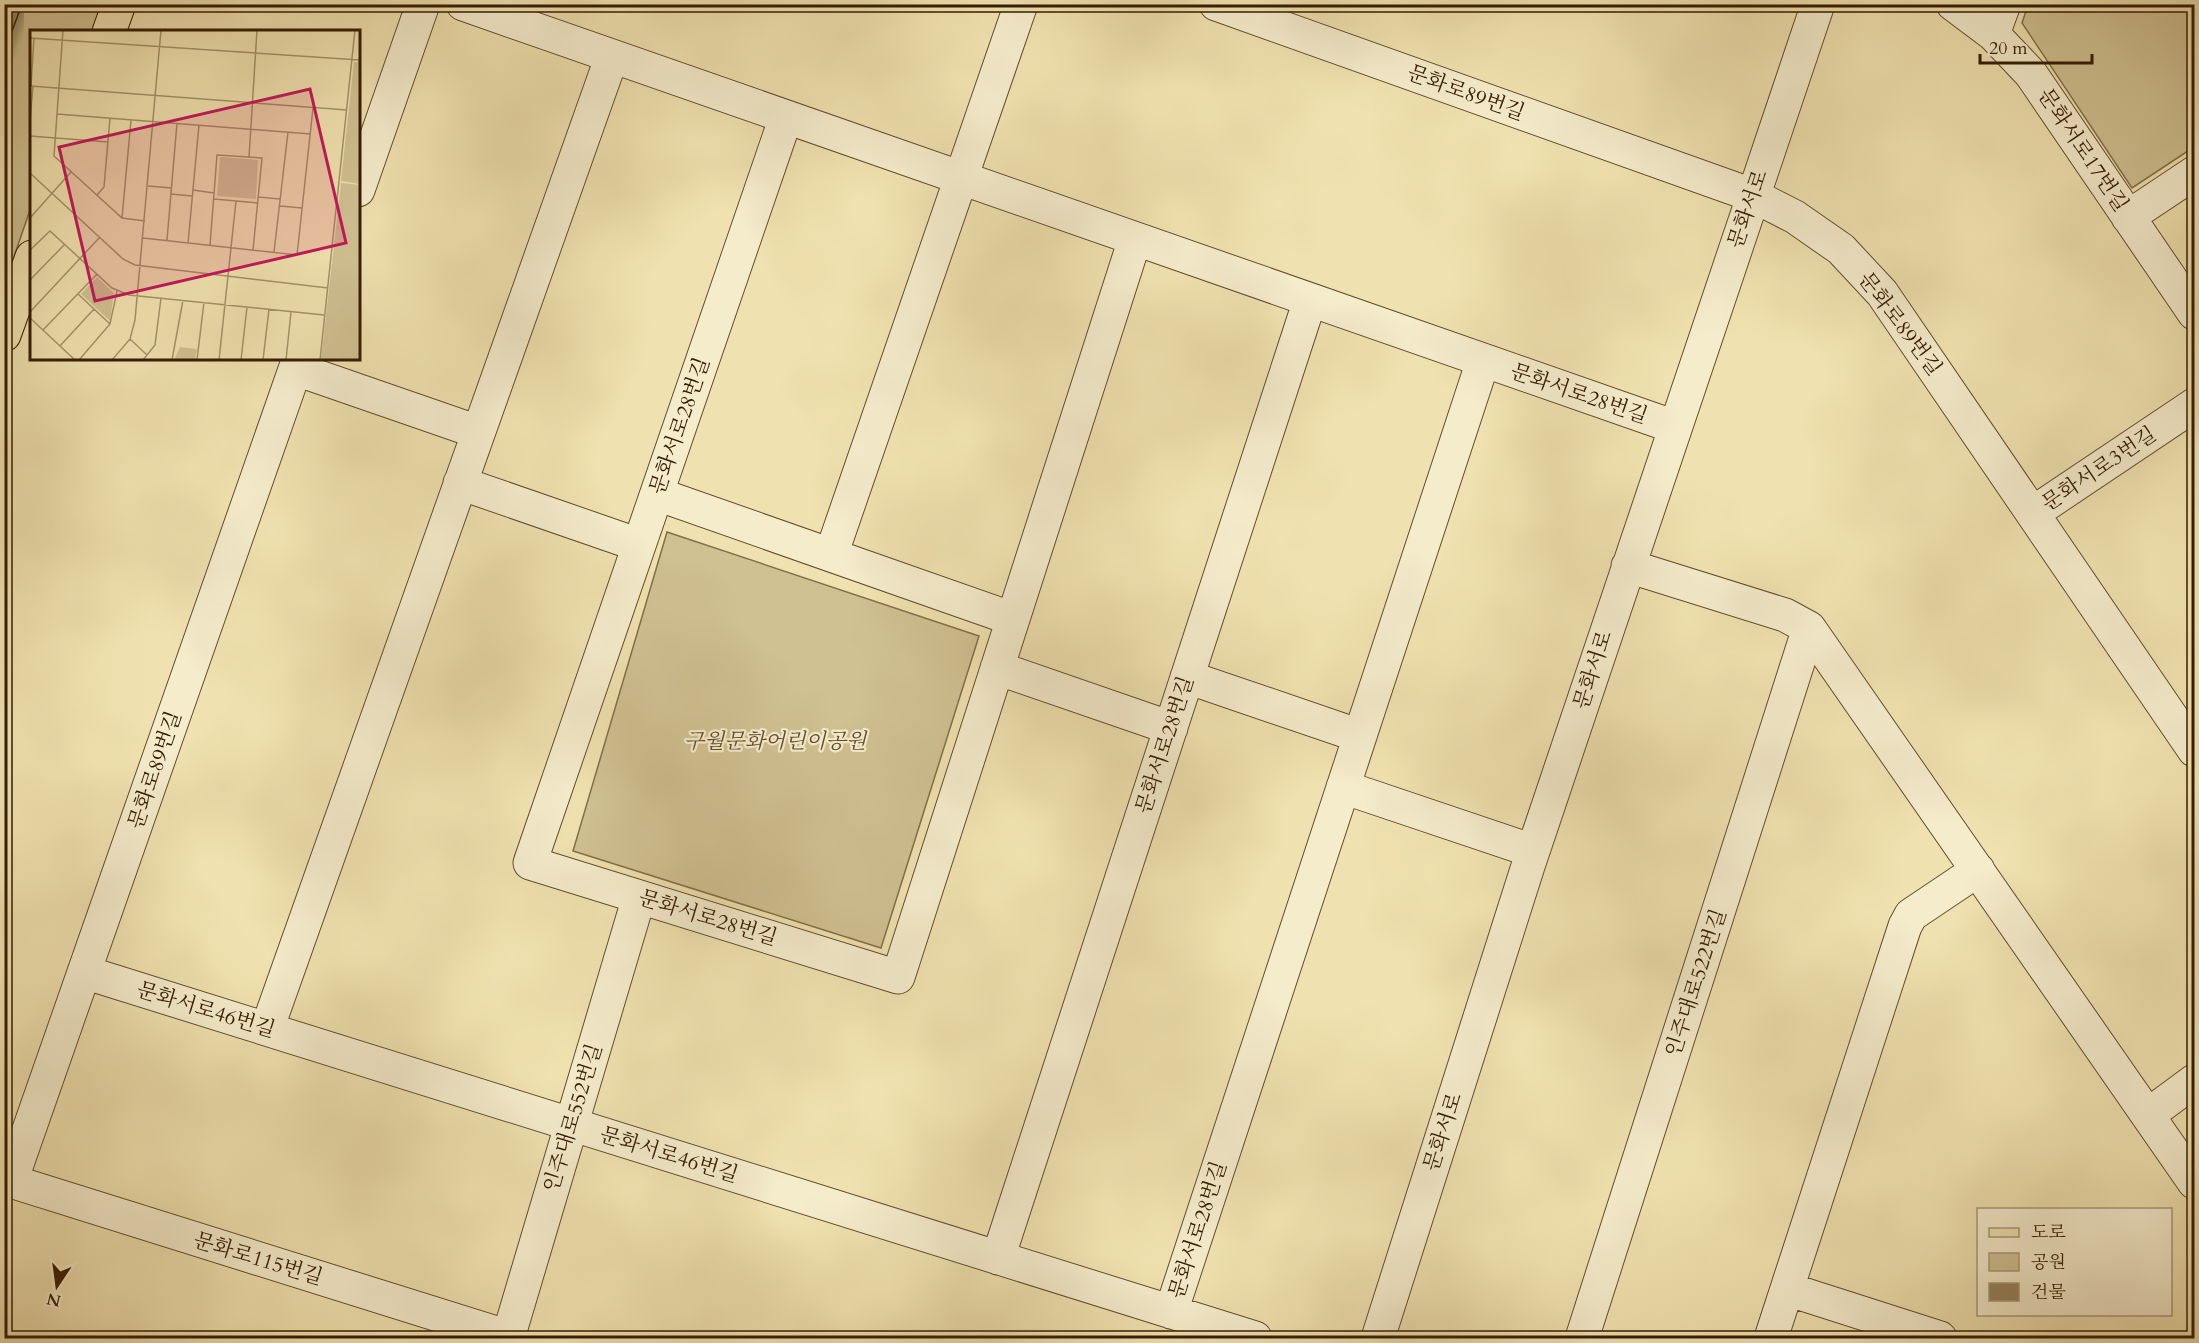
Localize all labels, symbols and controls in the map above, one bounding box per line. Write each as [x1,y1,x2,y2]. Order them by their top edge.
scale bar [1980,27,2092,65]
inset map [30,30,360,360]
text: 20 m [1989,36,2028,61]
street label: 문화로89번길 [1403,58,1529,128]
street label: 문화서로17번길 [2031,83,2135,217]
street label: 문화서로 [1721,166,1775,252]
street label: 문화로89번길 [1851,266,1949,382]
street label: 문화서로28번길 [643,354,717,498]
street label: 문화서로28번길 [1507,357,1651,431]
street label: 문화서로3번길 [2036,420,2162,518]
street label: 문화서로 [1567,627,1619,713]
street label: 문화서로28번길 [1129,672,1201,818]
street label: 문화로89번길 [121,707,189,833]
park label: 구월문화어린이공원 [684,727,868,756]
street label: 문화서로28번길 [635,883,781,953]
street label: 인주대로522번길 [1658,905,1734,1061]
street label: 문화서로46번길 [133,975,279,1045]
street label: 인주대로552번길 [537,1040,609,1196]
street label: 문화서로 [1417,1089,1469,1175]
street label: 문화서로46번길 [596,1120,742,1190]
street label: 문화서로28번길 [1162,1157,1234,1303]
legend [1977,1208,2172,1316]
text: 도로 [2031,1220,2066,1245]
street label: 문화로115번길 [190,1226,326,1292]
text: 공원 [2031,1250,2066,1275]
north arrow [27,1256,87,1316]
text: 건물 [2031,1280,2066,1305]
text: N [45,1287,63,1312]

